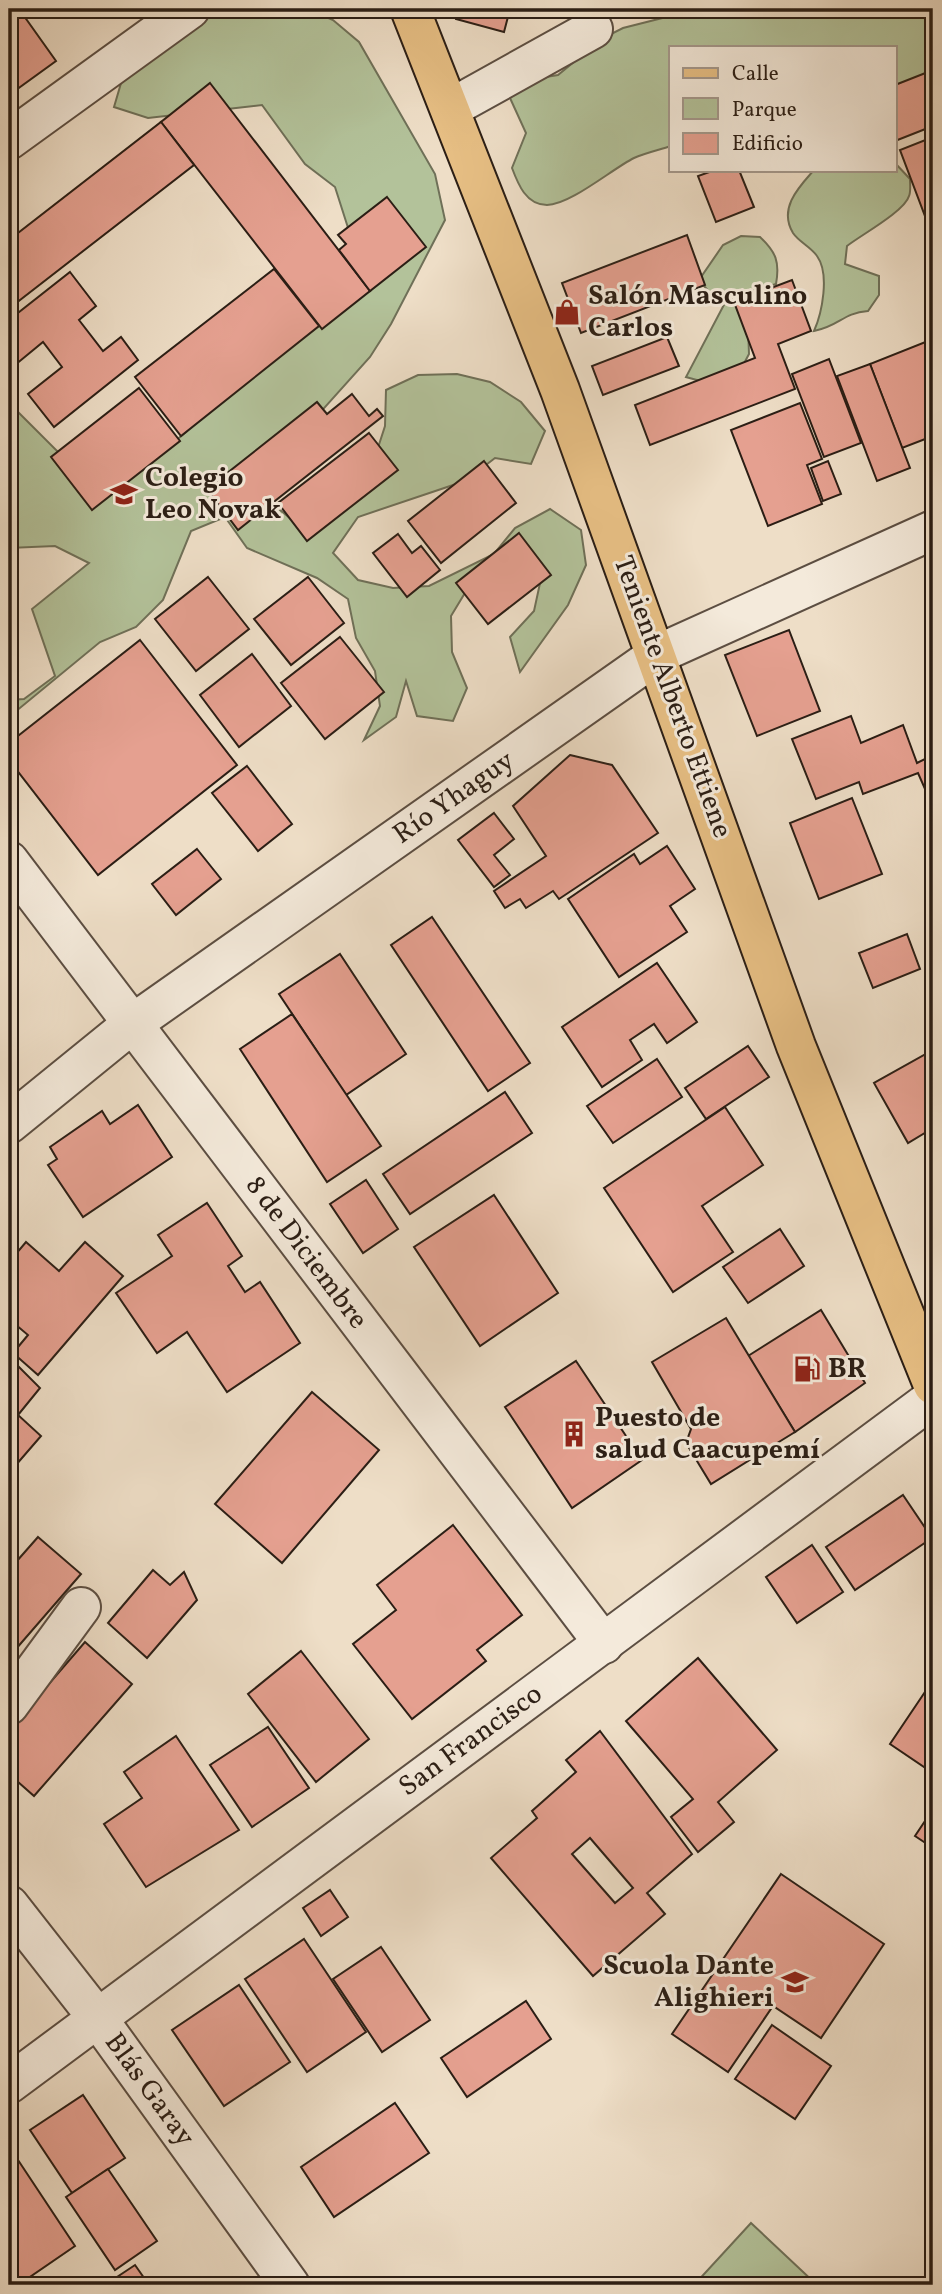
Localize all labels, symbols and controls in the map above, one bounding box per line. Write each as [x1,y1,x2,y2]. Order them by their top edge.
legend [669,46,897,172]
text: Calle [732,60,779,89]
text: Parque [732,96,797,125]
text: Edificio [732,130,803,159]
place label: Salón Masculino Carlos [588,277,807,348]
shop icon: Salón Masculino Carlos [552,297,582,327]
place label: Colegio Leo Novak [145,459,281,530]
school or university icon: Colegio Leo Novak [109,479,139,509]
street label: Teniente Alberto Ettiene [603,551,741,843]
street label: Río Yhaguy [386,742,522,854]
street label: 8 de Diciembre [235,1168,377,1338]
place label: BR [828,1350,867,1389]
fuel station icon: BR [792,1354,822,1384]
place label: Puesto de salud Caacupemí [595,1399,820,1470]
building icon: Puesto de salud Caacupemí [559,1419,589,1449]
street label: San Francisco [391,1675,551,1807]
place label: Scuola Dante Alighieri [603,1947,774,2018]
school or university icon: Scuola Dante Alighieri [780,1967,810,1997]
street label: Blás Garay [95,2025,203,2155]

